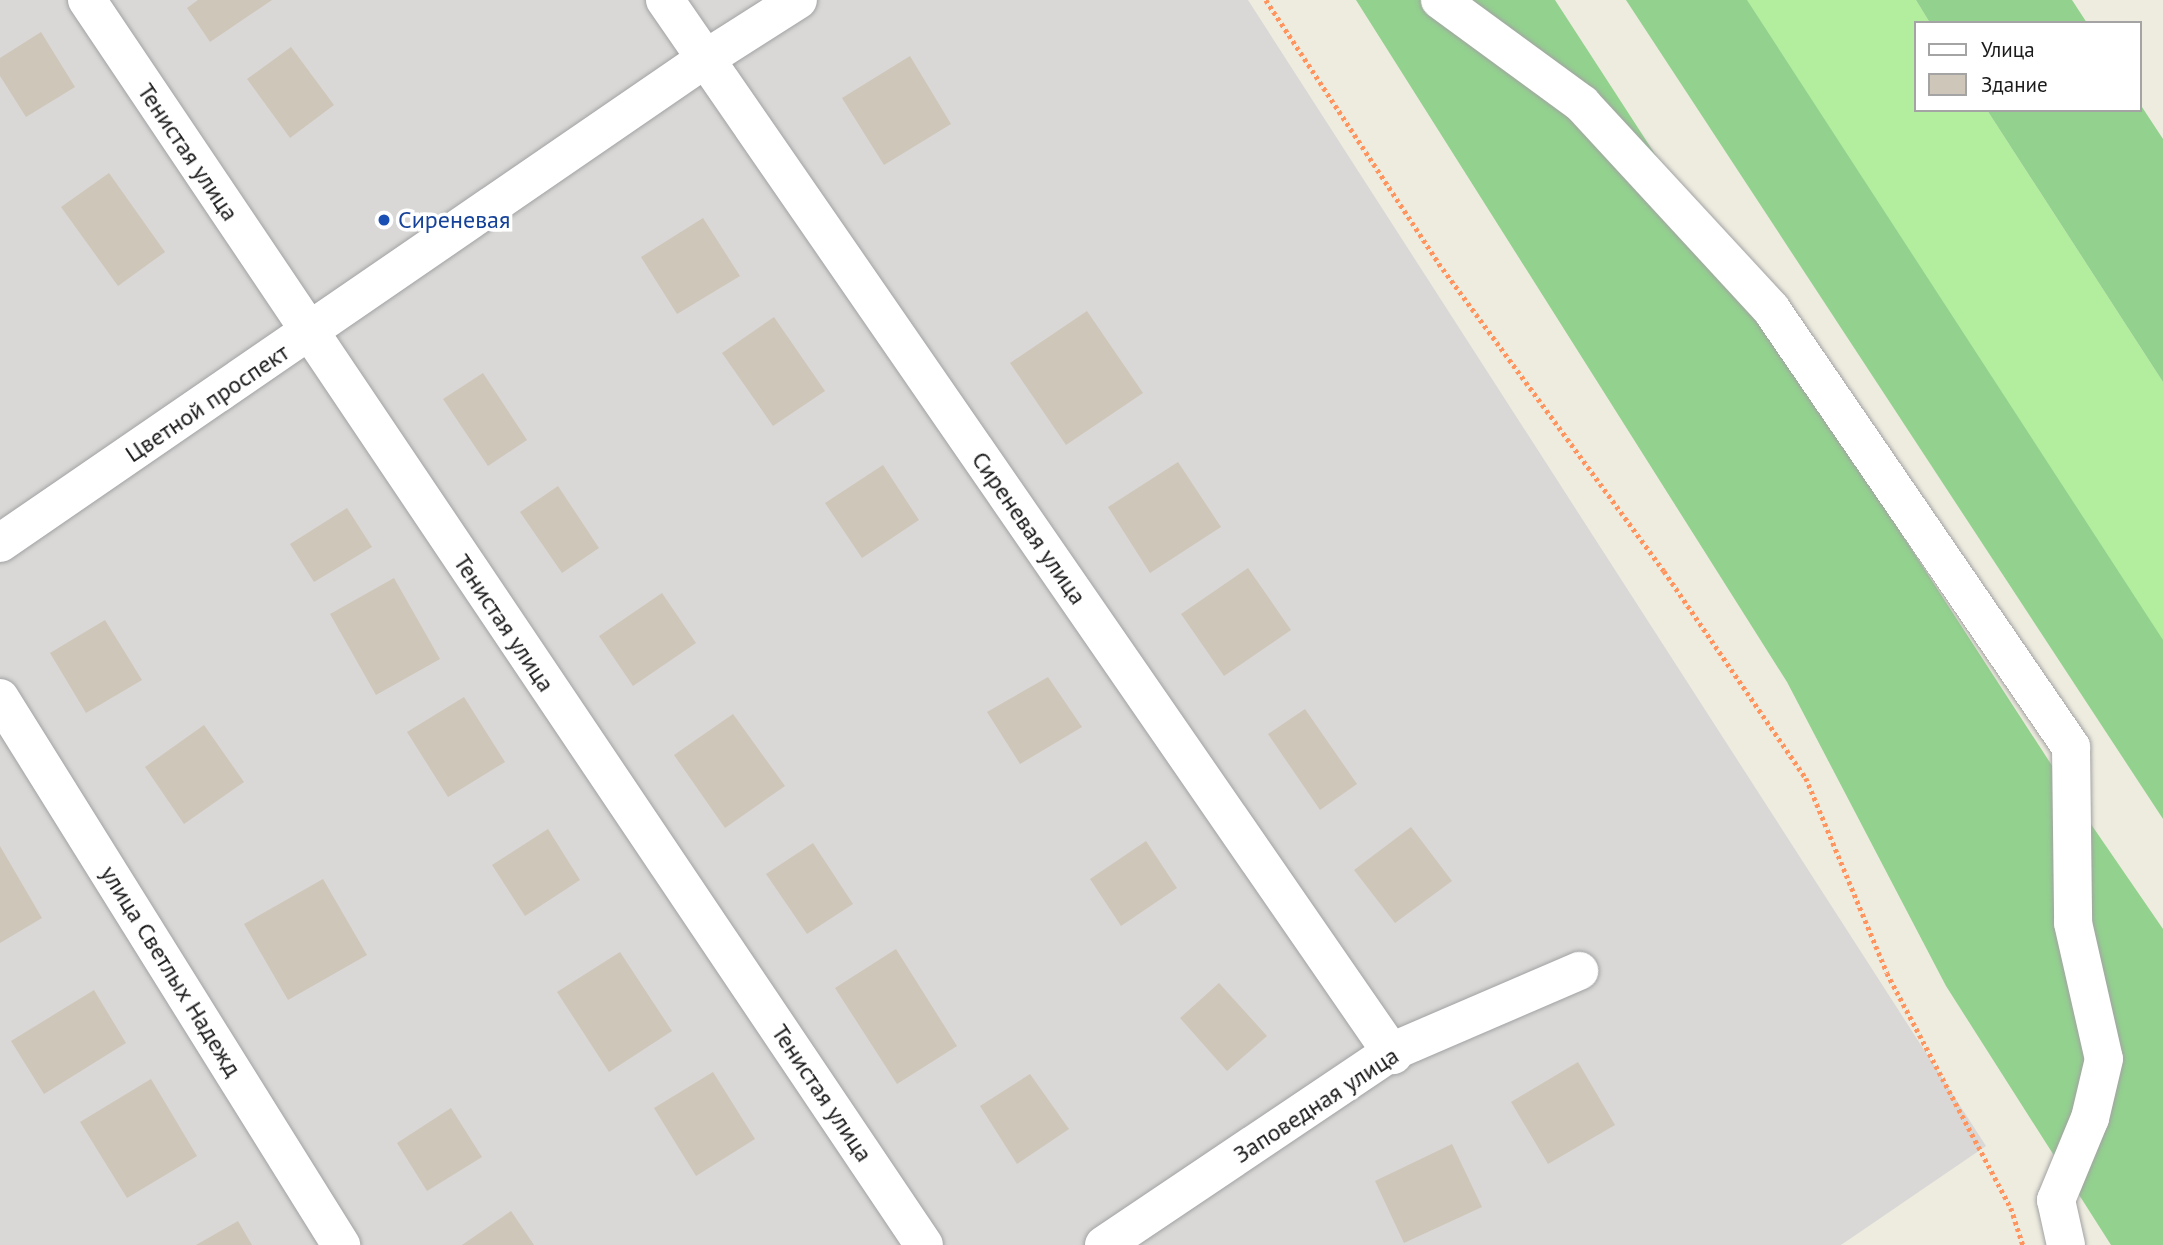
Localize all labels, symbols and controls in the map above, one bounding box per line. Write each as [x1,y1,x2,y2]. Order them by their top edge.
legend [1914,21,2142,112]
text: Улица [1981,36,2035,63]
text: Здание [1981,71,2048,98]
street label: Тенистая улица [132,78,244,226]
place label: Сиреневая [398,206,510,234]
marker: Сиреневая [376,212,392,228]
street label: Цветной проспект [120,338,294,468]
street label: Сиреневая улица [966,446,1092,610]
street label: Тенистая улица [448,549,560,697]
street label: улица Светлых Надежд [94,860,248,1082]
street label: Тенистая улица [766,1019,878,1167]
street label: Заповедная улица [1228,1041,1404,1169]

